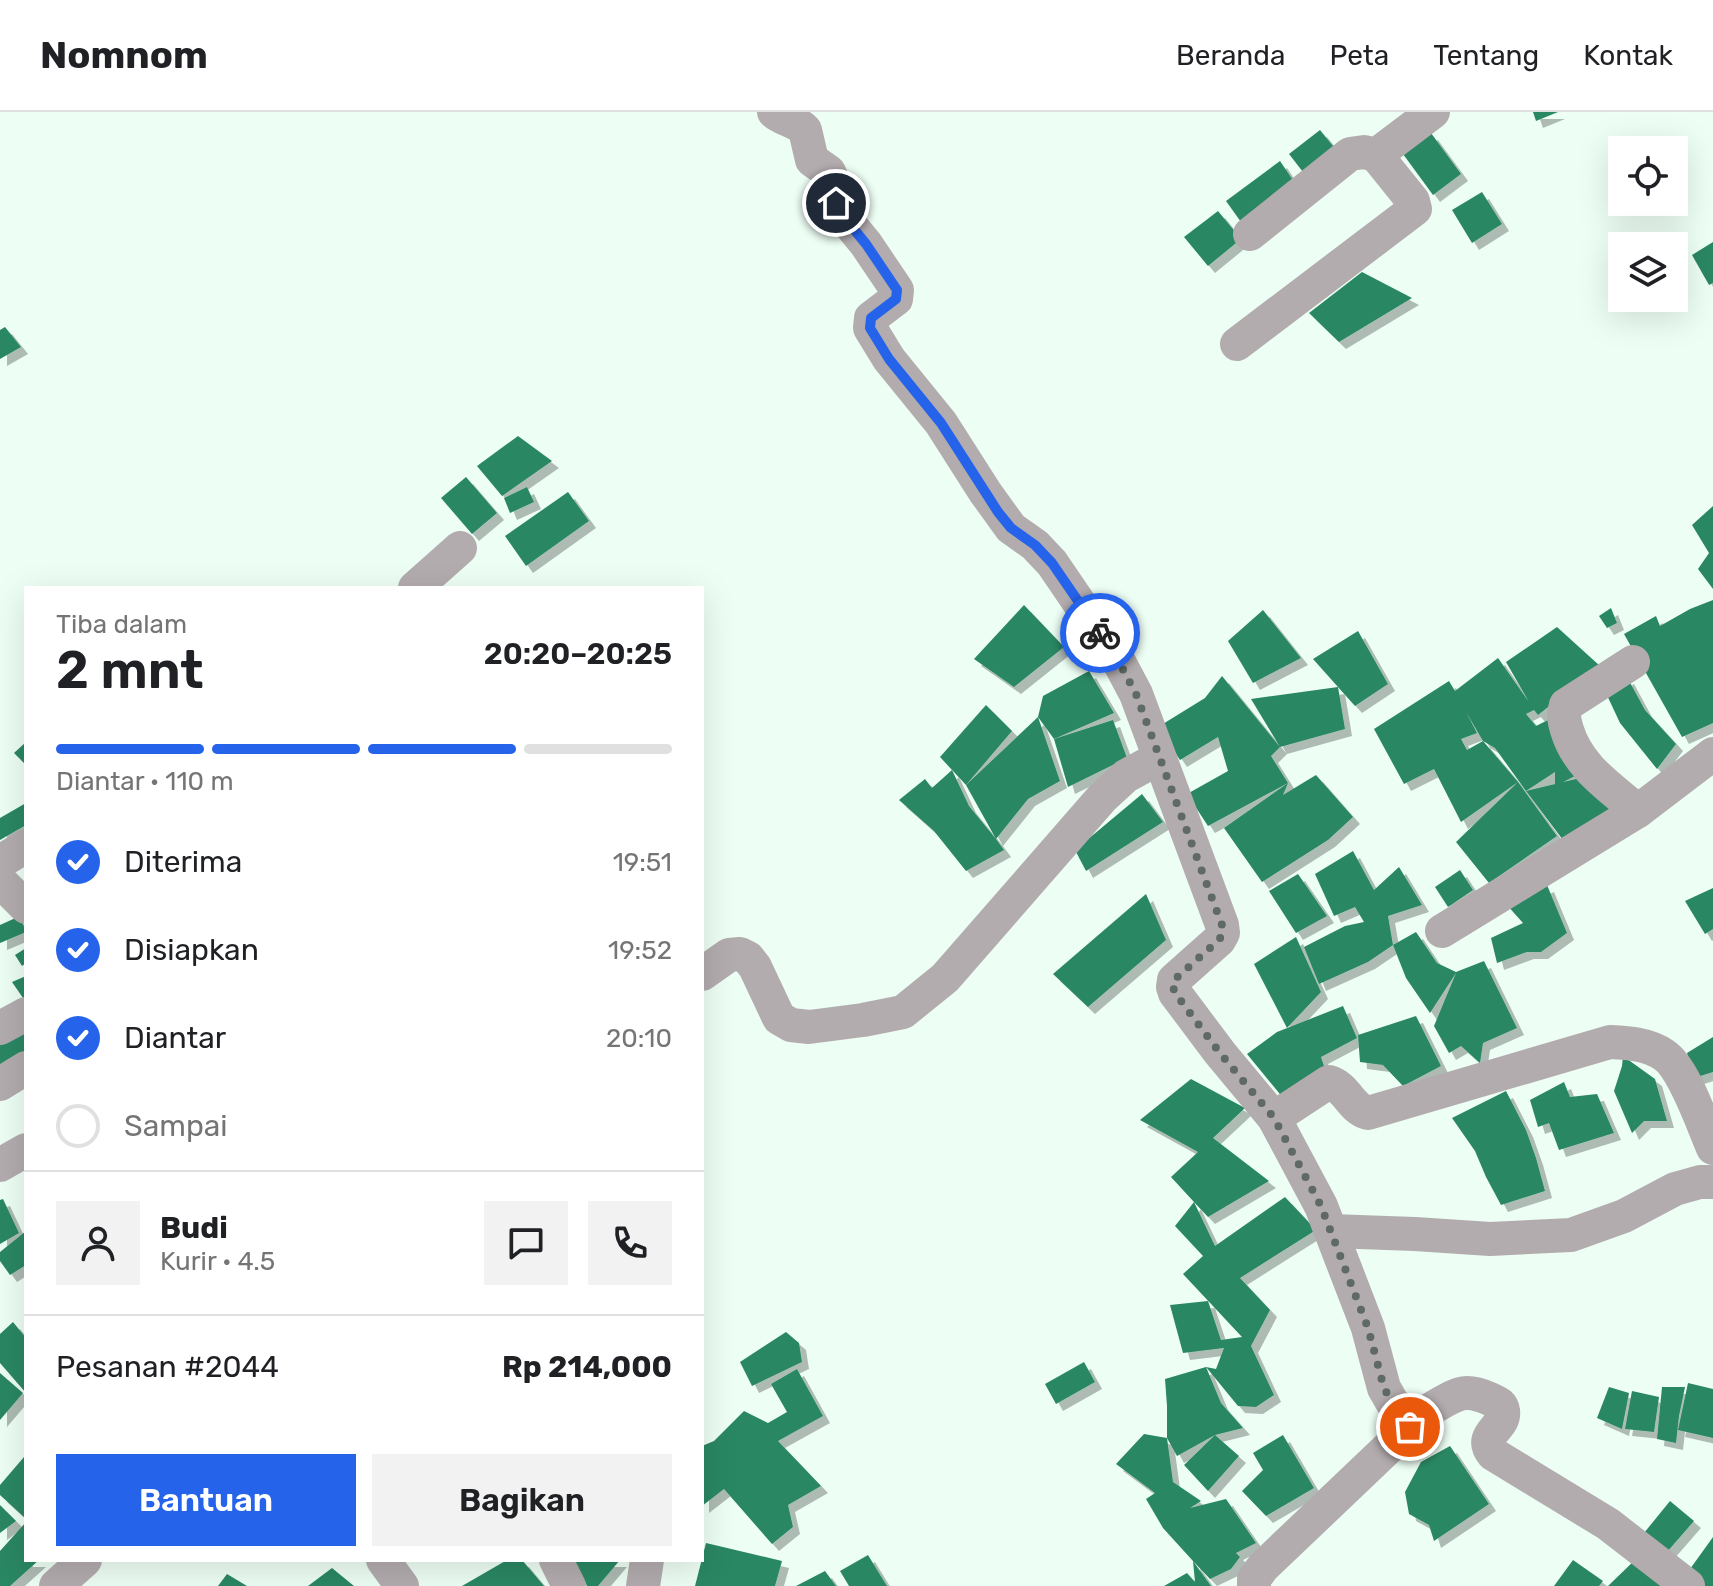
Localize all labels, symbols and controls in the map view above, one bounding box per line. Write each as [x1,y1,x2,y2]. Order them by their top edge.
text: Nomnom [40,32,208,78]
text: Beranda [1176,39,1285,72]
text: Peta [1329,39,1389,72]
text: Tentang [1433,39,1539,72]
text: Kontak [1583,39,1673,72]
map controls [1608,136,1688,312]
button: locate [1608,136,1688,216]
pin [802,169,870,237]
icon: home [814,181,858,225]
button: layers [1608,232,1688,312]
courier [1060,593,1140,673]
text: Tiba dalam [56,609,187,640]
icon: bike [1078,611,1122,655]
text: 20:20–20:25 [484,636,672,672]
text: 2 mnt [56,639,204,701]
text: Diantar · 110 m [56,766,234,797]
icon: check [56,840,100,884]
text: Diterima [124,844,242,880]
text: 19:51 [613,847,672,878]
icon: check [56,928,100,972]
text: Disiapkan [124,932,259,968]
text: 19:52 [608,935,672,966]
icon: check [56,1016,100,1060]
text: Diantar [124,1020,226,1056]
text: 20:10 [606,1023,672,1054]
text: Sampai [124,1108,228,1144]
button: person [56,1201,140,1285]
button: chat [484,1201,568,1285]
button: phone [588,1201,672,1285]
text: Budi [160,1210,228,1246]
text: Kurir · 4.5 [160,1246,275,1277]
text: Pesanan #2044 [56,1349,279,1385]
text: Rp 214,000 [502,1349,672,1385]
pin [1376,1393,1444,1461]
icon: bag [1388,1405,1432,1449]
button: Bantuan [56,1454,356,1546]
button: Bagikan [372,1454,672,1546]

